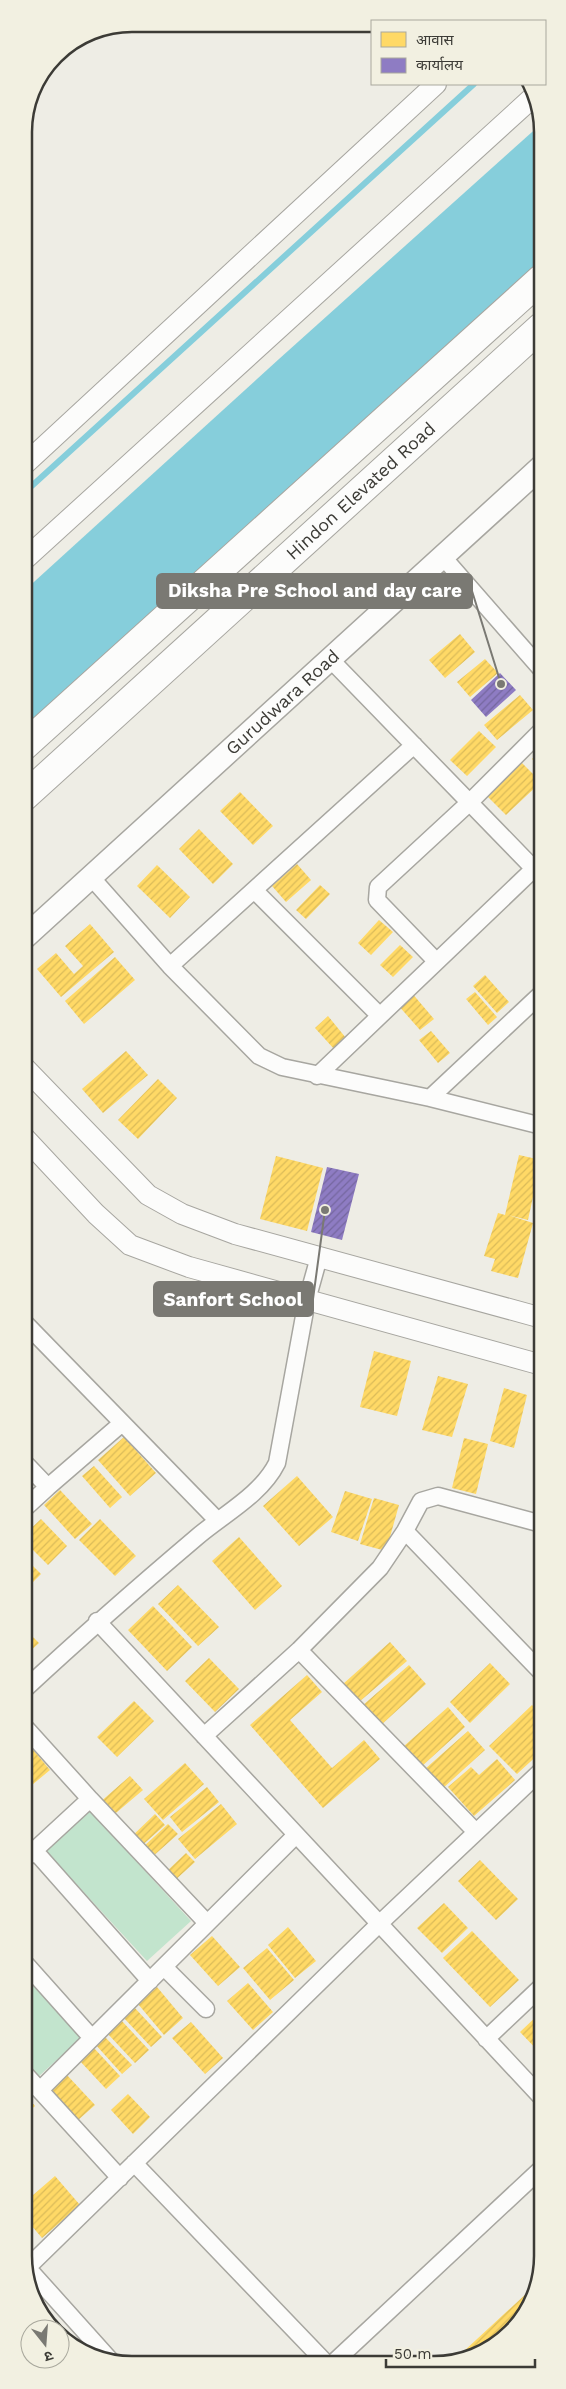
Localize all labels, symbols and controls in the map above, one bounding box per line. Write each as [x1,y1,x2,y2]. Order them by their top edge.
legend [371,20,546,85]
text: आवास [416,31,455,49]
text: कार्यालय [416,56,463,74]
street label: Hindon Elevated Road [281,418,439,564]
callout: Diksha Pre School and day care [157,574,472,608]
text: Diksha Pre School and day care [168,579,462,602]
street label: Gurudwara Road [221,645,343,759]
callout: Sanfort School [154,1282,313,1316]
text: Sanfort School [163,1288,304,1311]
north arrow [20,2319,70,2369]
scale bar [386,2336,535,2368]
text: 50 m [394,2345,431,2363]
text: उ [42,2348,55,2366]

